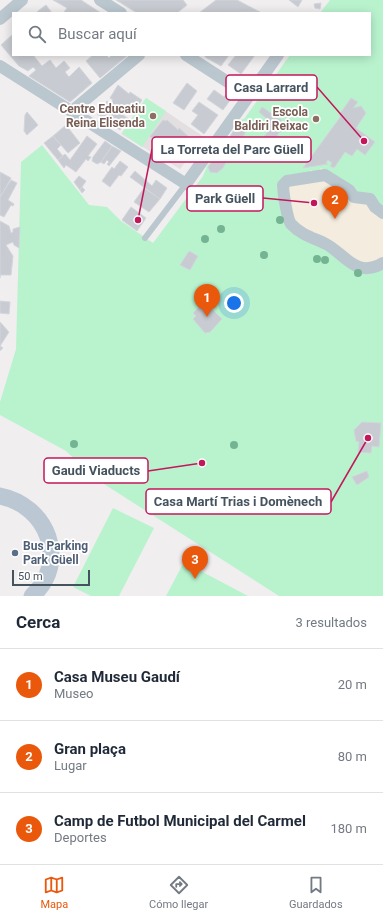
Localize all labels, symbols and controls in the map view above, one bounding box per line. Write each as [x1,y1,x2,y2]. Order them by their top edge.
search box [12,12,371,56]
icon: search [26,23,48,45]
text: Buscar aquí [58,25,137,43]
callout: Casa Larrard [226,75,317,100]
text: Casa Larrard [234,80,308,95]
place label: Centre Educatiu Reina Elisenda [59,102,146,130]
place label: Escola Baldiri Reixac [234,105,309,133]
marker: Centre Educatiu Reina Elisenda [148,111,158,121]
marker: Escola Baldiri Reixac [311,114,321,124]
callout: La Torreta del Parc Güell [152,137,311,162]
text: La Torreta del Parc Güell [160,142,304,157]
callout: Park Güell [187,186,263,211]
pin: 2 [322,186,348,219]
text: Park Güell [195,191,255,206]
pin: 1 [194,284,220,317]
your location [224,293,244,313]
callout: Gaudi Viaducts [44,458,148,483]
text: Gaudi Viaducts [52,463,141,478]
callout: Casa Martí Trias i Domènech [146,489,331,514]
text: Casa Martí Trias i Domènech [154,494,322,509]
place label: Bus Parking Park Güell [23,539,88,567]
pin: 3 [182,546,208,579]
marker: Bus Parking Park Güell [10,548,20,558]
scale bar [12,568,90,587]
text: 50 m [18,570,43,583]
text: Cerca [16,612,60,632]
text: 3 resultados [295,615,367,630]
text: Casa Museu Gaudí [54,668,180,686]
text: 1 [25,677,33,692]
text: 20 m [338,677,367,692]
text: Museo [54,686,94,701]
text: Gran plaça [54,740,126,758]
text: 2 [25,749,33,764]
text: 80 m [338,749,367,764]
text: Lugar [54,758,87,773]
text: Camp de Futbol Municipal del Carmel [54,812,306,830]
text: 3 [25,821,33,836]
text: 180 m [330,821,367,836]
text: Deportes [54,830,107,845]
tab: Mapa [40,874,68,911]
tab: Cómo llegar [149,874,208,911]
tab: Guardados [289,874,343,911]

